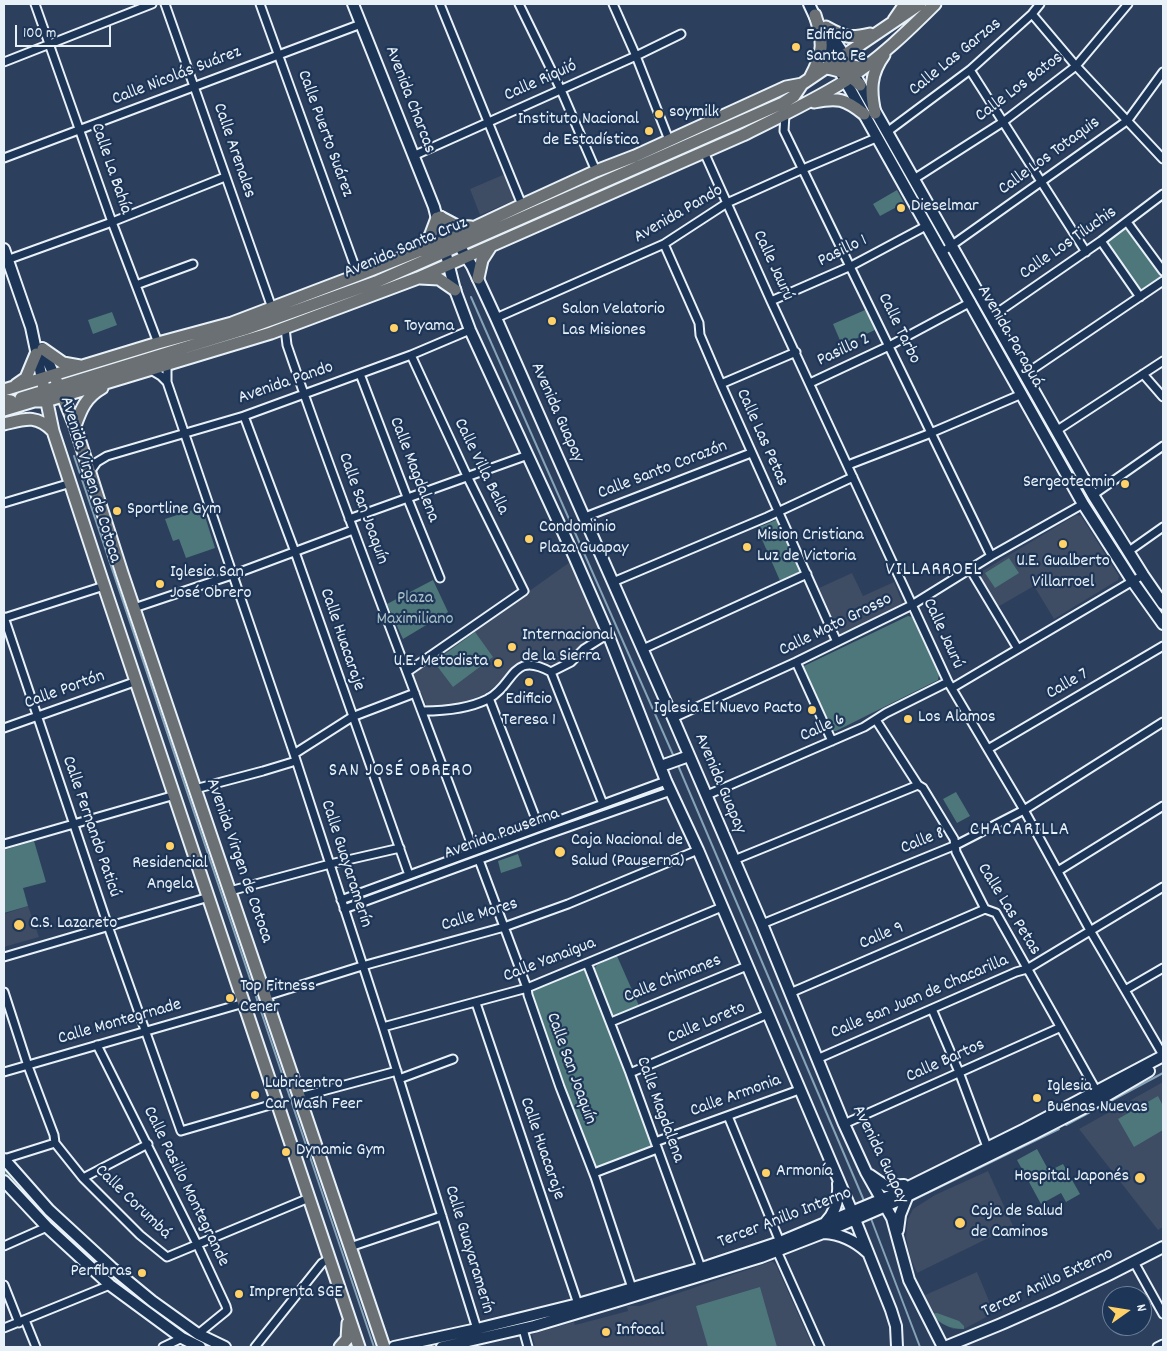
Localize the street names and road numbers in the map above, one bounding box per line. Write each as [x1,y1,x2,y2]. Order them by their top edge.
street label: Calle Las Garzas [905,14,1007,102]
street label: Calle Nicolás Suárez [109,42,245,112]
street label: Avenida Charcas [379,43,439,157]
street label: Calle Los Batos [972,48,1068,128]
street label: Calle Riquió [501,56,581,108]
street label: Calle Puerto Suárez [291,68,357,200]
street label: Calle Arenales [207,101,259,201]
street label: Calle Los Totaquis [995,113,1105,201]
street label: Calle La Bahía [84,121,136,217]
street label: Avenida Pando [631,181,727,249]
street label: Calle Los Tiluchis [1016,202,1122,286]
street label: Avenida Santa Cruz [341,213,471,285]
street label: Calle Jaurú [746,227,798,305]
street label: Pasillo 1 [815,231,871,273]
street label: Avenida Paraguá [971,282,1047,392]
street label: Calle Tarbo [872,290,924,368]
street label: Pasillo 2 [814,329,874,373]
street label: Avenida Pando [236,358,336,410]
street label: Avenida Guapay [524,360,588,466]
street label: Calle Las Petas [730,386,792,490]
street label: Avenida Virgen de Cotoca [53,394,125,566]
street label: Calle Magdalena [383,414,443,526]
street label: Calle Villa Bella [447,415,513,519]
street label: Calle Santo Corazón [595,436,731,506]
street label: Calle San Joaquín [332,450,392,568]
street label: Calle Huacaraje [313,586,369,694]
street label: Calle Mato Grosso [776,589,896,663]
street label: Calle Jaurú [916,595,968,673]
street label: Calle 7 [1043,664,1093,706]
street label: Calle Portón [22,667,108,715]
street label: Calle 6 [797,710,849,748]
street label: Avenida Guapay [688,730,750,838]
street label: Calle Fernando Paticú [56,754,124,900]
street label: Avenida Virgen de Cotoca [200,776,276,946]
street label: Calle Guayaramerín [314,798,376,930]
street label: Avenida Pauserna [441,804,563,866]
street label: Calle 8 [898,824,948,860]
street label: Calle Las Petas [971,860,1045,960]
street label: Calle Mores [439,894,521,938]
street label: Calle 9 [857,918,907,956]
street label: Calle Yanaigua [501,934,599,988]
street label: Calle Chimanes [621,951,725,1009]
street label: Calle San Juan de Chacarilla [828,951,1012,1045]
street label: Calle Montegrnade [56,995,184,1051]
street label: Calle Loreto [665,998,749,1050]
street label: Calle San Joaquín [540,1010,600,1128]
street label: Calle Bartos [903,1035,989,1089]
street label: Calle Magdalena [630,1054,688,1166]
street label: Calle Armonia [688,1071,784,1123]
street label: Calle Huacaraje [513,1095,569,1203]
street label: Avenida Guapay [846,1102,912,1208]
street label: Calle Pasillo Montegrande [137,1104,233,1270]
street label: Calle Corumbá [89,1161,175,1245]
street label: Calle Guayaramerín [438,1183,498,1317]
street label: Tercer Anillo Interno [715,1184,855,1254]
street label: Tercer Anillo Externo [979,1244,1117,1324]

